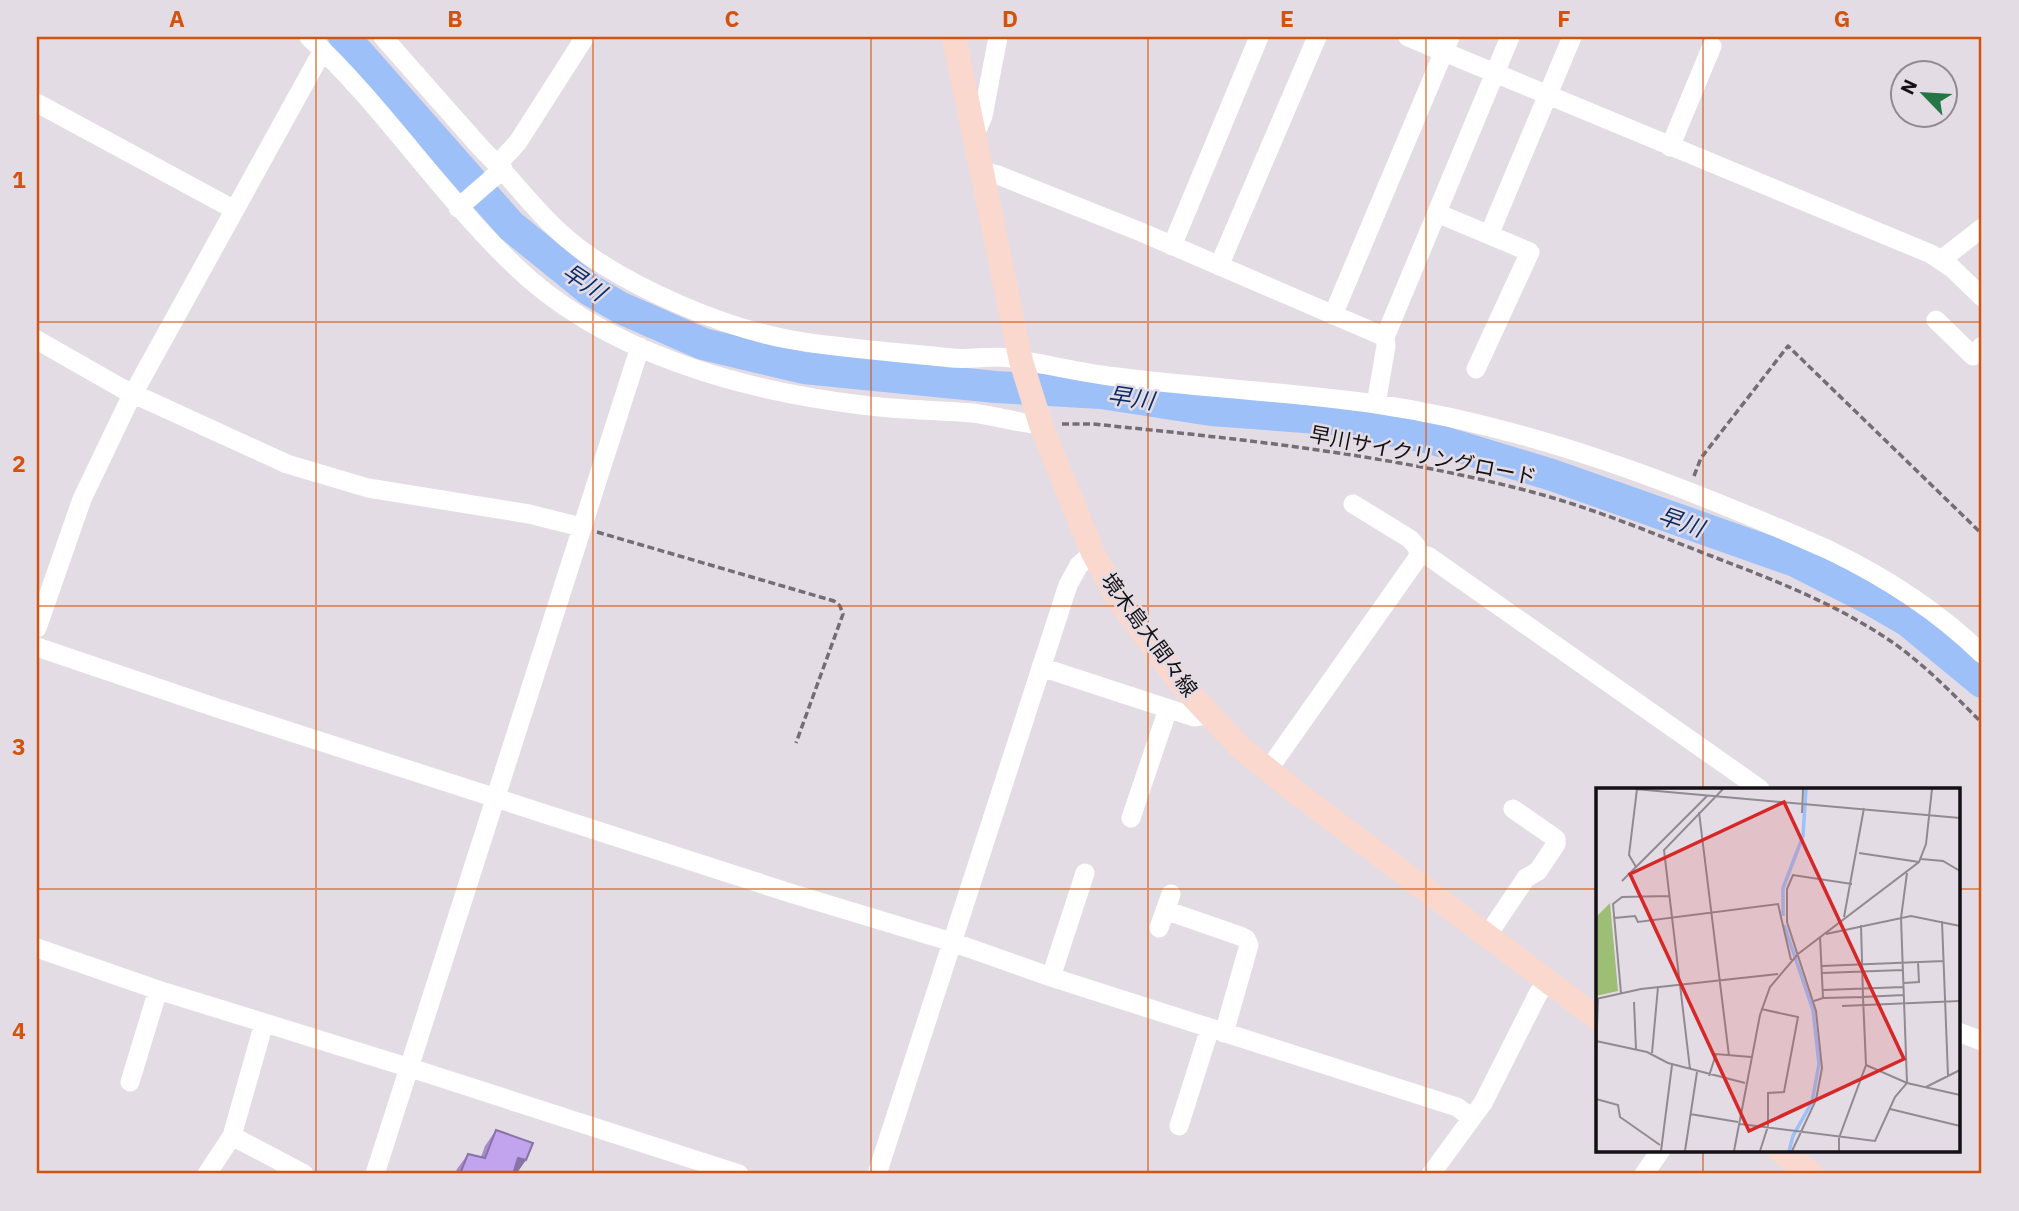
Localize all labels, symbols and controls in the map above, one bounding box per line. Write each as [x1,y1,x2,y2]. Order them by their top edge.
text: A [169,3,185,33]
text: B [447,3,463,33]
text: C [725,3,740,33]
text: D [1002,3,1018,33]
text: E [1280,3,1294,33]
text: F [1557,3,1571,33]
text: G [1834,3,1850,33]
north arrow [1890,60,1960,130]
text: N [1895,76,1922,98]
text: 1 [12,164,26,194]
water label: 早川 [557,256,615,308]
water label: 早川 [1106,379,1159,415]
street label: 早川サイクリングロード [1307,419,1539,491]
text: 2 [12,448,26,478]
water label: 早川 [1655,499,1711,544]
street label: 境木島大間々線 [1095,567,1204,702]
text: 3 [12,731,26,761]
inset map [1596,788,1960,1152]
text: 4 [12,1015,26,1045]

